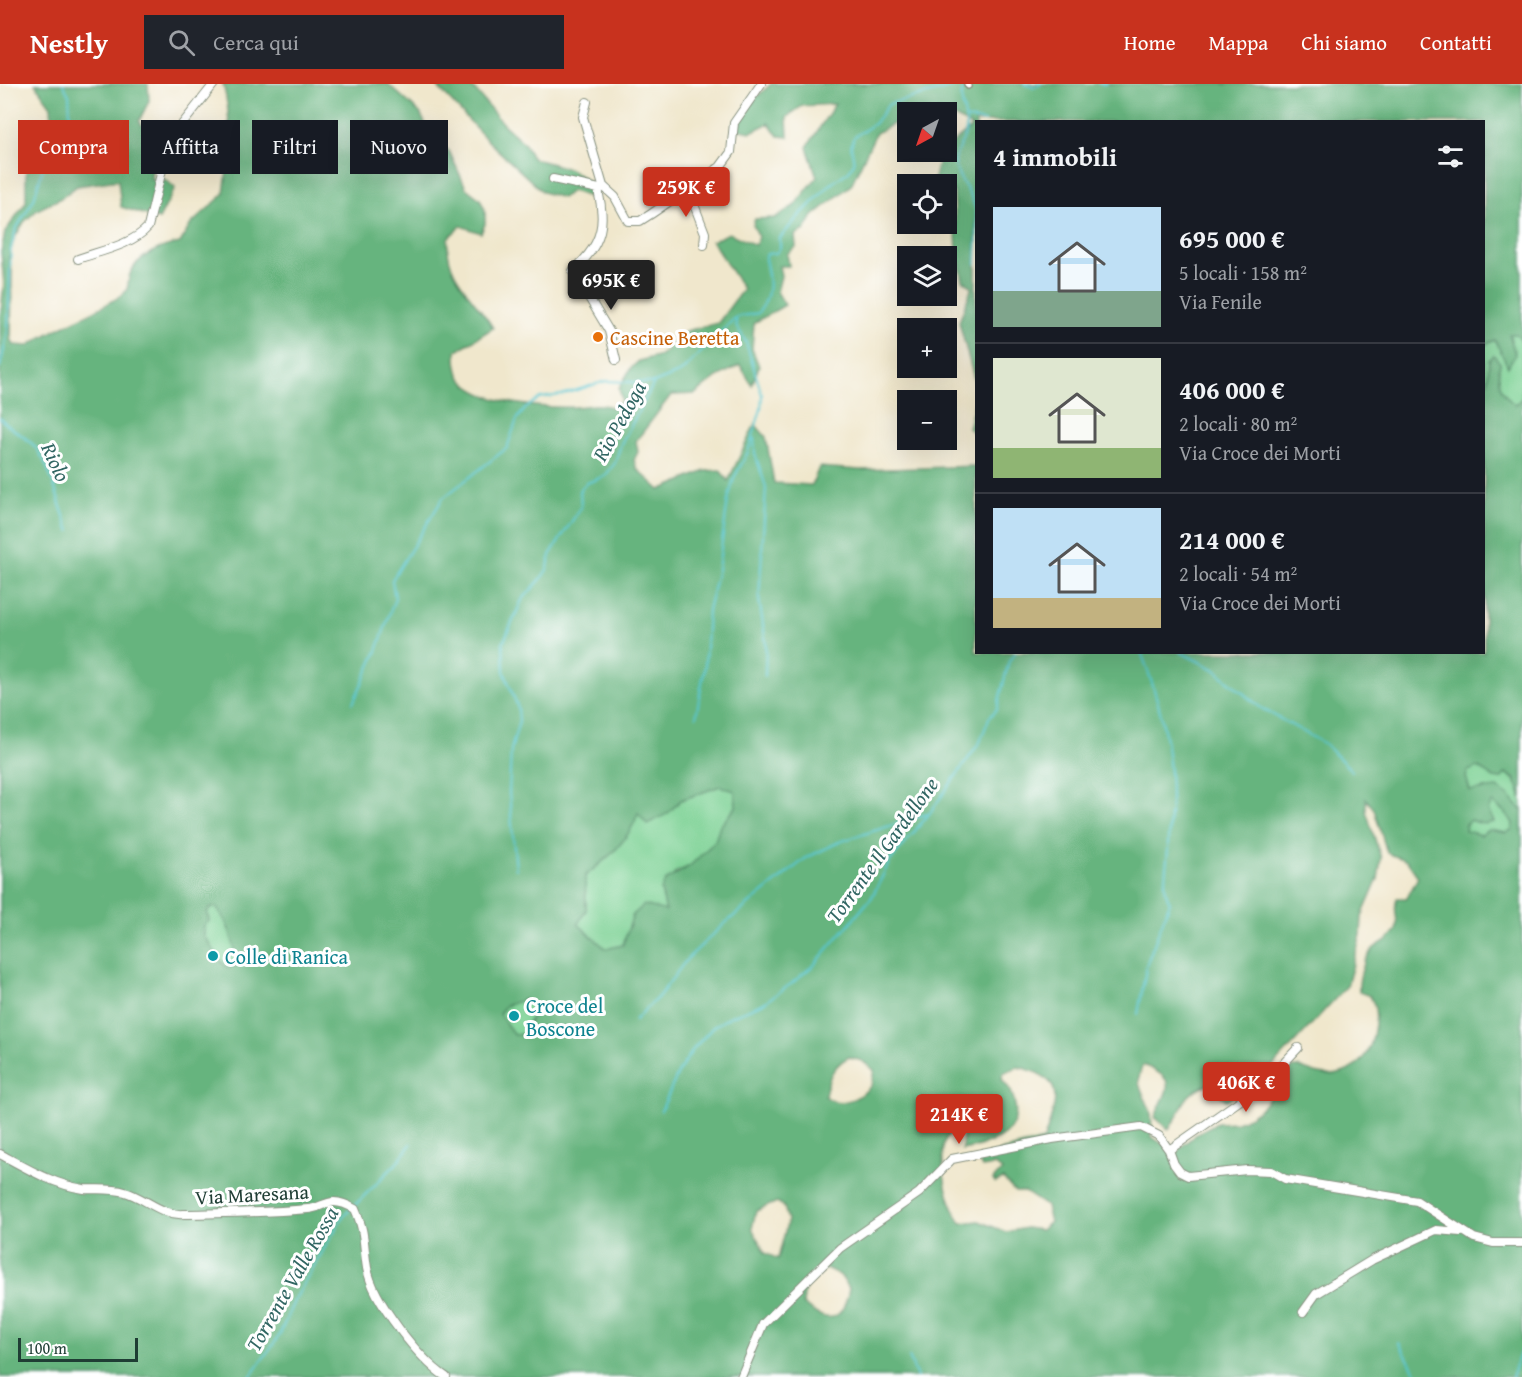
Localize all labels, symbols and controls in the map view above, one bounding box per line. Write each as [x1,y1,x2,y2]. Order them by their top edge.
search box [144,15,564,69]
text: Nestly [30,22,108,63]
icon: search [165,26,198,59]
text: Cerca qui [213,26,299,58]
text: Home [1124,27,1176,58]
text: Mappa [1209,27,1268,58]
text: Chi siamo [1301,27,1387,58]
text: Contatti [1420,27,1492,58]
north arrow [897,102,957,162]
map controls [897,102,957,450]
chip: Compra [18,120,129,174]
chip: Affitta [141,120,240,174]
chip: Filtri [252,120,338,174]
chip: Nuovo [350,120,448,174]
text: 4 immobili [993,137,1117,176]
icon: filters [1434,140,1467,173]
pin: 259K € [637,167,735,218]
text: 259K € [657,172,715,201]
button: locate [897,174,957,234]
text: 695 000 € [1179,219,1285,258]
icon: home [1041,231,1113,303]
button: layers [897,246,957,306]
text: 5 locali · 158 m² [1179,258,1307,287]
pin: 695K € [562,260,660,311]
text: 695K € [582,265,640,294]
text: Via Fenile [1179,287,1262,316]
button: + [897,318,957,378]
place label: Cascine Beretta [610,323,740,352]
marker: Cascine Beretta [591,330,605,344]
text: 406 000 € [1179,370,1285,409]
water label: Rio Pedoga [584,375,654,467]
icon: home [1041,382,1113,454]
button: − [897,390,957,450]
text: 2 locali · 80 m² [1179,409,1297,438]
water label: Riolo [33,436,78,487]
text: Via Croce dei Morti [1179,438,1341,467]
text: 214 000 € [1179,520,1285,559]
icon: home [1041,532,1113,604]
text: 2 locali · 54 m² [1179,559,1297,588]
text: Via Croce dei Morti [1179,588,1341,617]
water label: Torrente Il Gardellone [818,771,946,929]
place label: Colle di Ranica [225,942,348,971]
marker: Colle di Ranica [206,949,220,963]
place label: Croce del Boscone [526,991,604,1043]
marker: Croce del Boscone [507,1009,521,1023]
pin: 406K € [1197,1062,1295,1113]
text: 406K € [1217,1067,1275,1096]
pin: 214K € [910,1094,1008,1145]
text: 214K € [930,1099,988,1128]
street label: Via Maresana [194,1177,310,1211]
water label: Torrente Valle Rossa [238,1201,346,1357]
scale bar [18,1335,138,1362]
text: 100 m [27,1336,67,1360]

